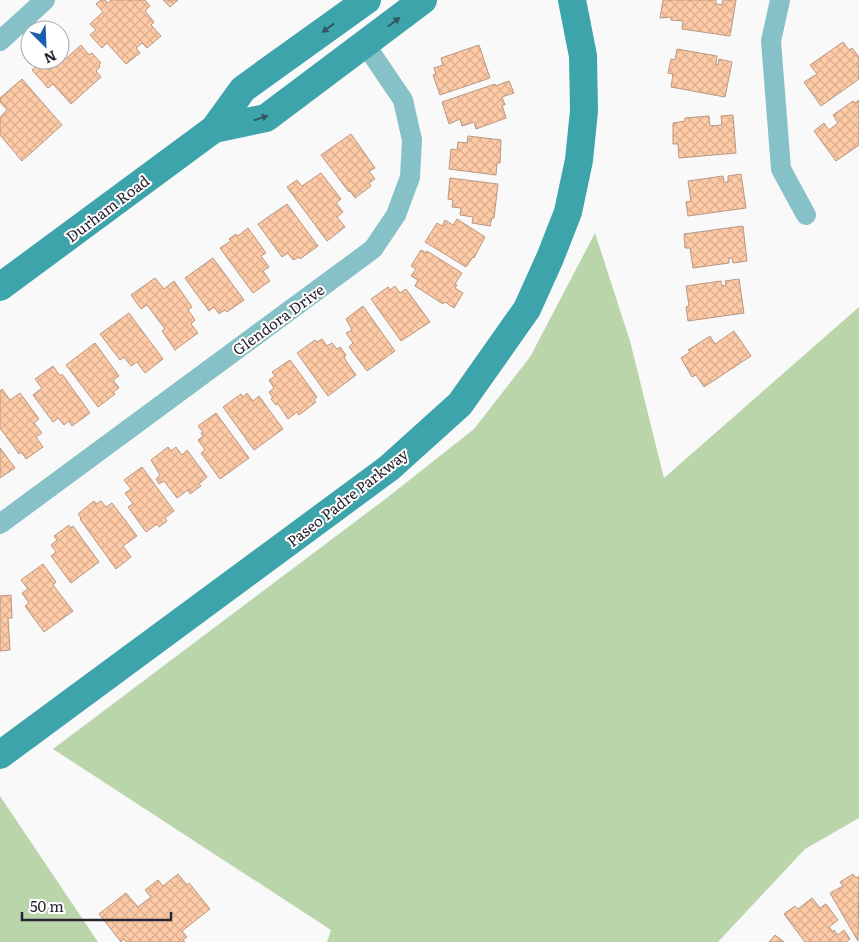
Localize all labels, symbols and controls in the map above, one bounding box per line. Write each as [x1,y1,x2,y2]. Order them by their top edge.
one-way arrow [387,17,401,27]
north arrow [20,20,70,70]
one-way arrow [321,23,335,33]
text: N [41,46,60,69]
one-way arrow [254,114,269,122]
street label: Durham Road [60,169,154,247]
street label: Glendora Drive [227,278,329,360]
street label: Paseo Padre Parkway [281,442,413,552]
scale bar [22,890,171,922]
text: 50 m [30,894,64,917]

